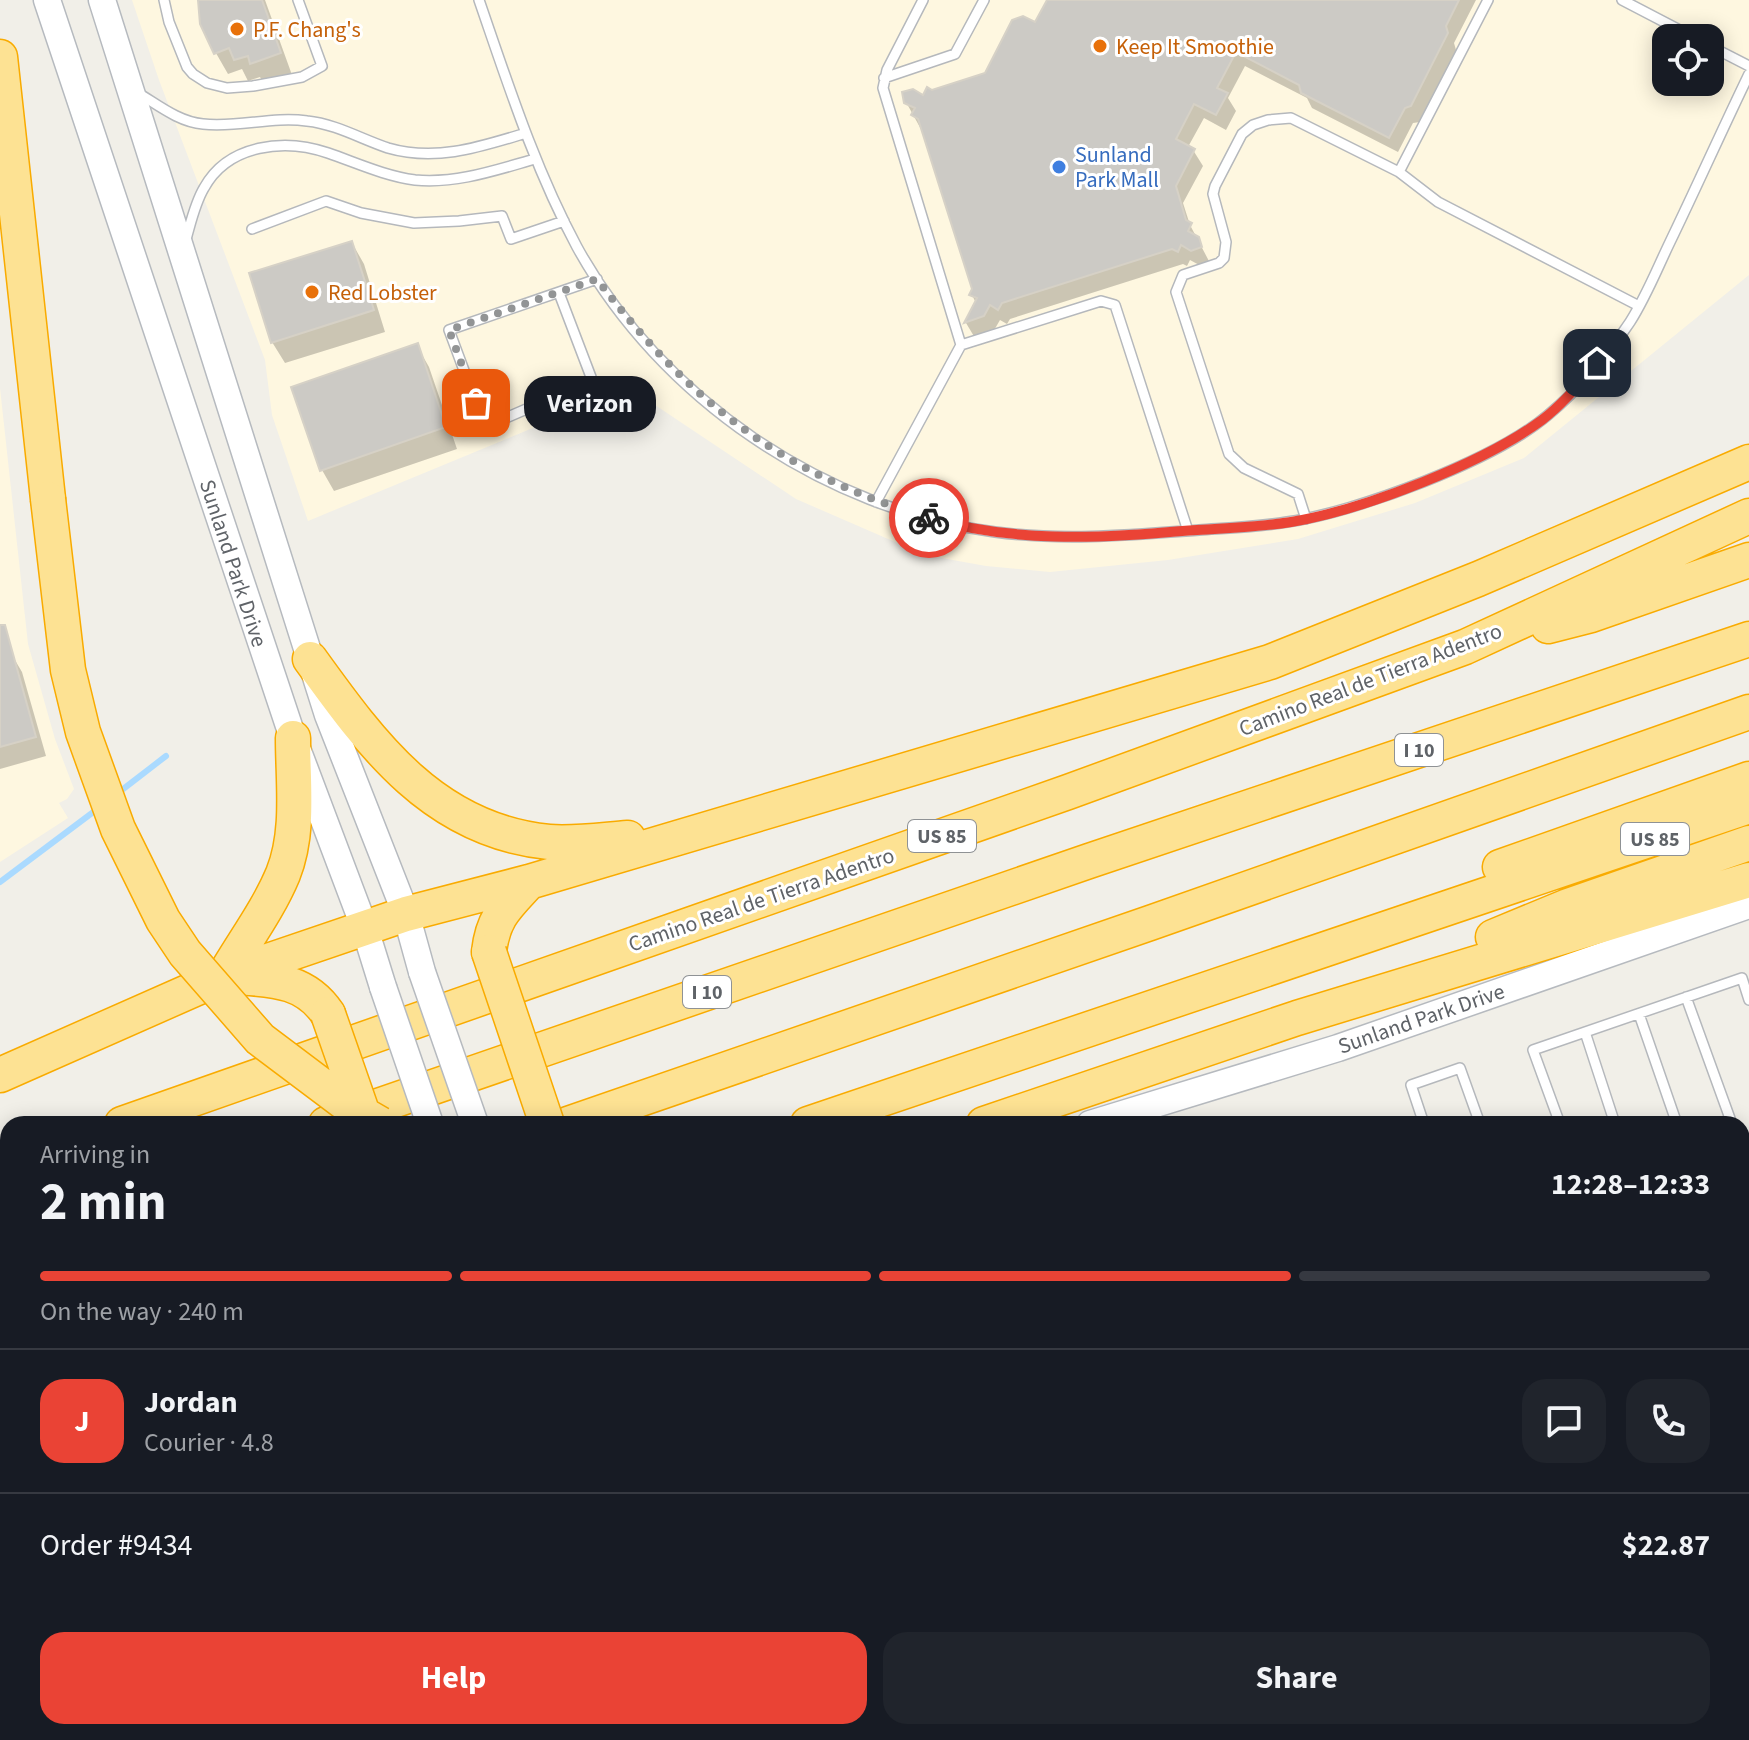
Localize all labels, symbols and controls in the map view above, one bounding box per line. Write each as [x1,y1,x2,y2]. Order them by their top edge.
place label: P.F. Chang's [253,14,361,46]
marker: P.F. Chang's [228,20,246,38]
map controls [1652,24,1724,96]
button: locate [1652,24,1724,96]
place label: Keep It Smoothie [1116,31,1274,63]
marker: Keep It Smoothie [1091,37,1109,55]
place label: Sunland Park Mall [1075,139,1159,196]
marker: Sunland Park Mall [1050,158,1068,176]
place label: Red Lobster [328,277,437,309]
marker: Red Lobster [303,283,321,301]
pin [1563,329,1631,397]
icon: home [1575,341,1619,385]
pin [442,369,510,437]
callout: Verizon [524,375,656,431]
icon: bag [454,381,498,425]
text: Verizon [547,385,633,422]
street label: Sunland Park Drive [191,475,275,651]
courier [889,478,969,558]
icon: bike [907,496,951,540]
street label: Camino Real de Tierra Adentro [1234,615,1507,745]
road number: I 10 [1395,734,1443,766]
road number: US 85 [908,820,976,852]
road number: US 85 [1621,823,1689,855]
street label: Camino Real de Tierra Adentro [624,839,899,961]
street label: Sunland Park Drive [1334,975,1509,1062]
road number: I 10 [683,976,731,1008]
text: Arriving in [40,1136,150,1173]
text: 12:28–12:33 [1551,1163,1710,1206]
text: 2 min [40,1166,167,1240]
text: On the way · 240 m [40,1293,244,1330]
button: chat [1522,1379,1606,1463]
button: phone [1626,1379,1710,1463]
text: Jordan [144,1381,238,1424]
text: J [74,1400,90,1443]
text: Courier · 4.8 [144,1424,274,1461]
text: Order #9434 [40,1524,193,1567]
text: $22.87 [1622,1524,1710,1567]
button: Help [40,1632,867,1724]
button: Share [883,1632,1710,1724]

